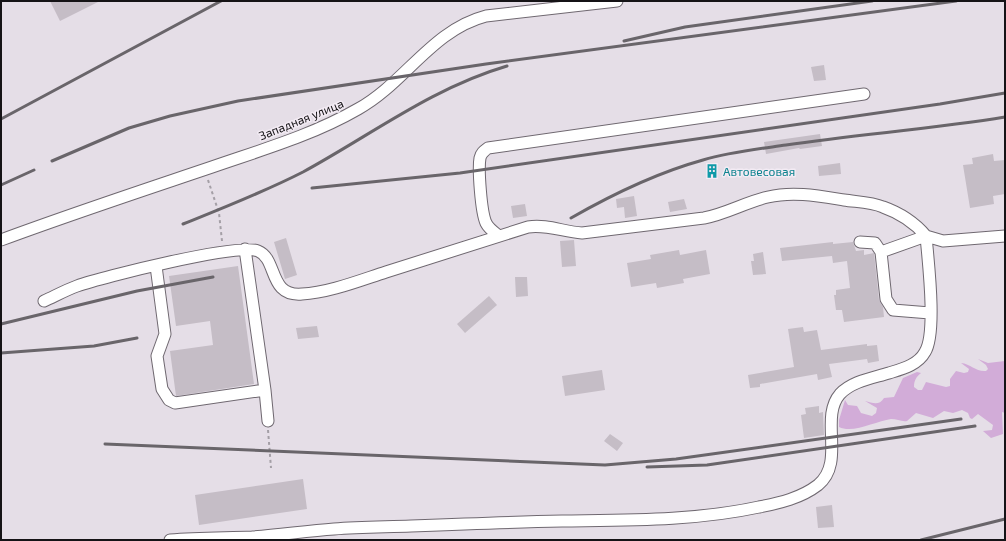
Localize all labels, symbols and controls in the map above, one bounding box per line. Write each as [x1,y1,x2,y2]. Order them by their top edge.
street label: Западная улица [257,96,346,143]
building icon: Автовесовая [704,163,720,179]
place label: Автовесовая [723,164,795,178]

